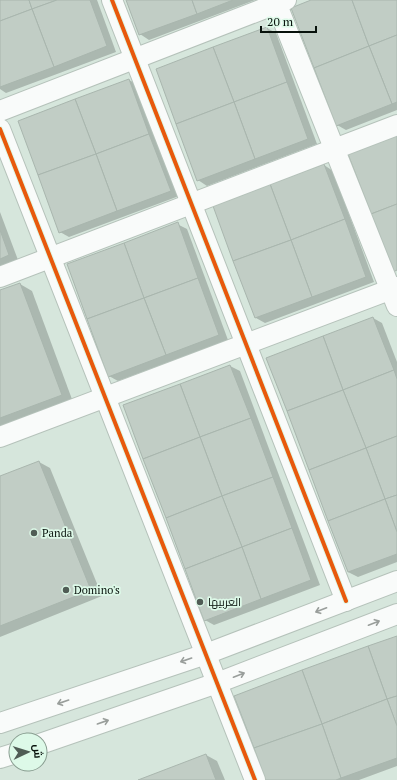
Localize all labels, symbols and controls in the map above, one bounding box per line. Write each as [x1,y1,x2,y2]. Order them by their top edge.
scale bar [261,8,316,34]
text: 20 m [267,14,294,29]
place label: Panda [42,526,73,540]
marker: Panda [29,528,39,538]
place label: Domino's [74,583,120,597]
marker: Domino's [61,585,71,595]
place label: العربيها [208,595,241,609]
marker: العربيها [195,597,205,607]
one-way arrow [316,606,328,614]
one-way arrow [367,618,379,626]
one-way arrow [181,657,193,665]
one-way arrow [233,670,245,678]
one-way arrow [57,699,70,706]
one-way arrow [97,718,109,726]
north arrow [8,732,48,772]
text: ش [31,744,45,759]

